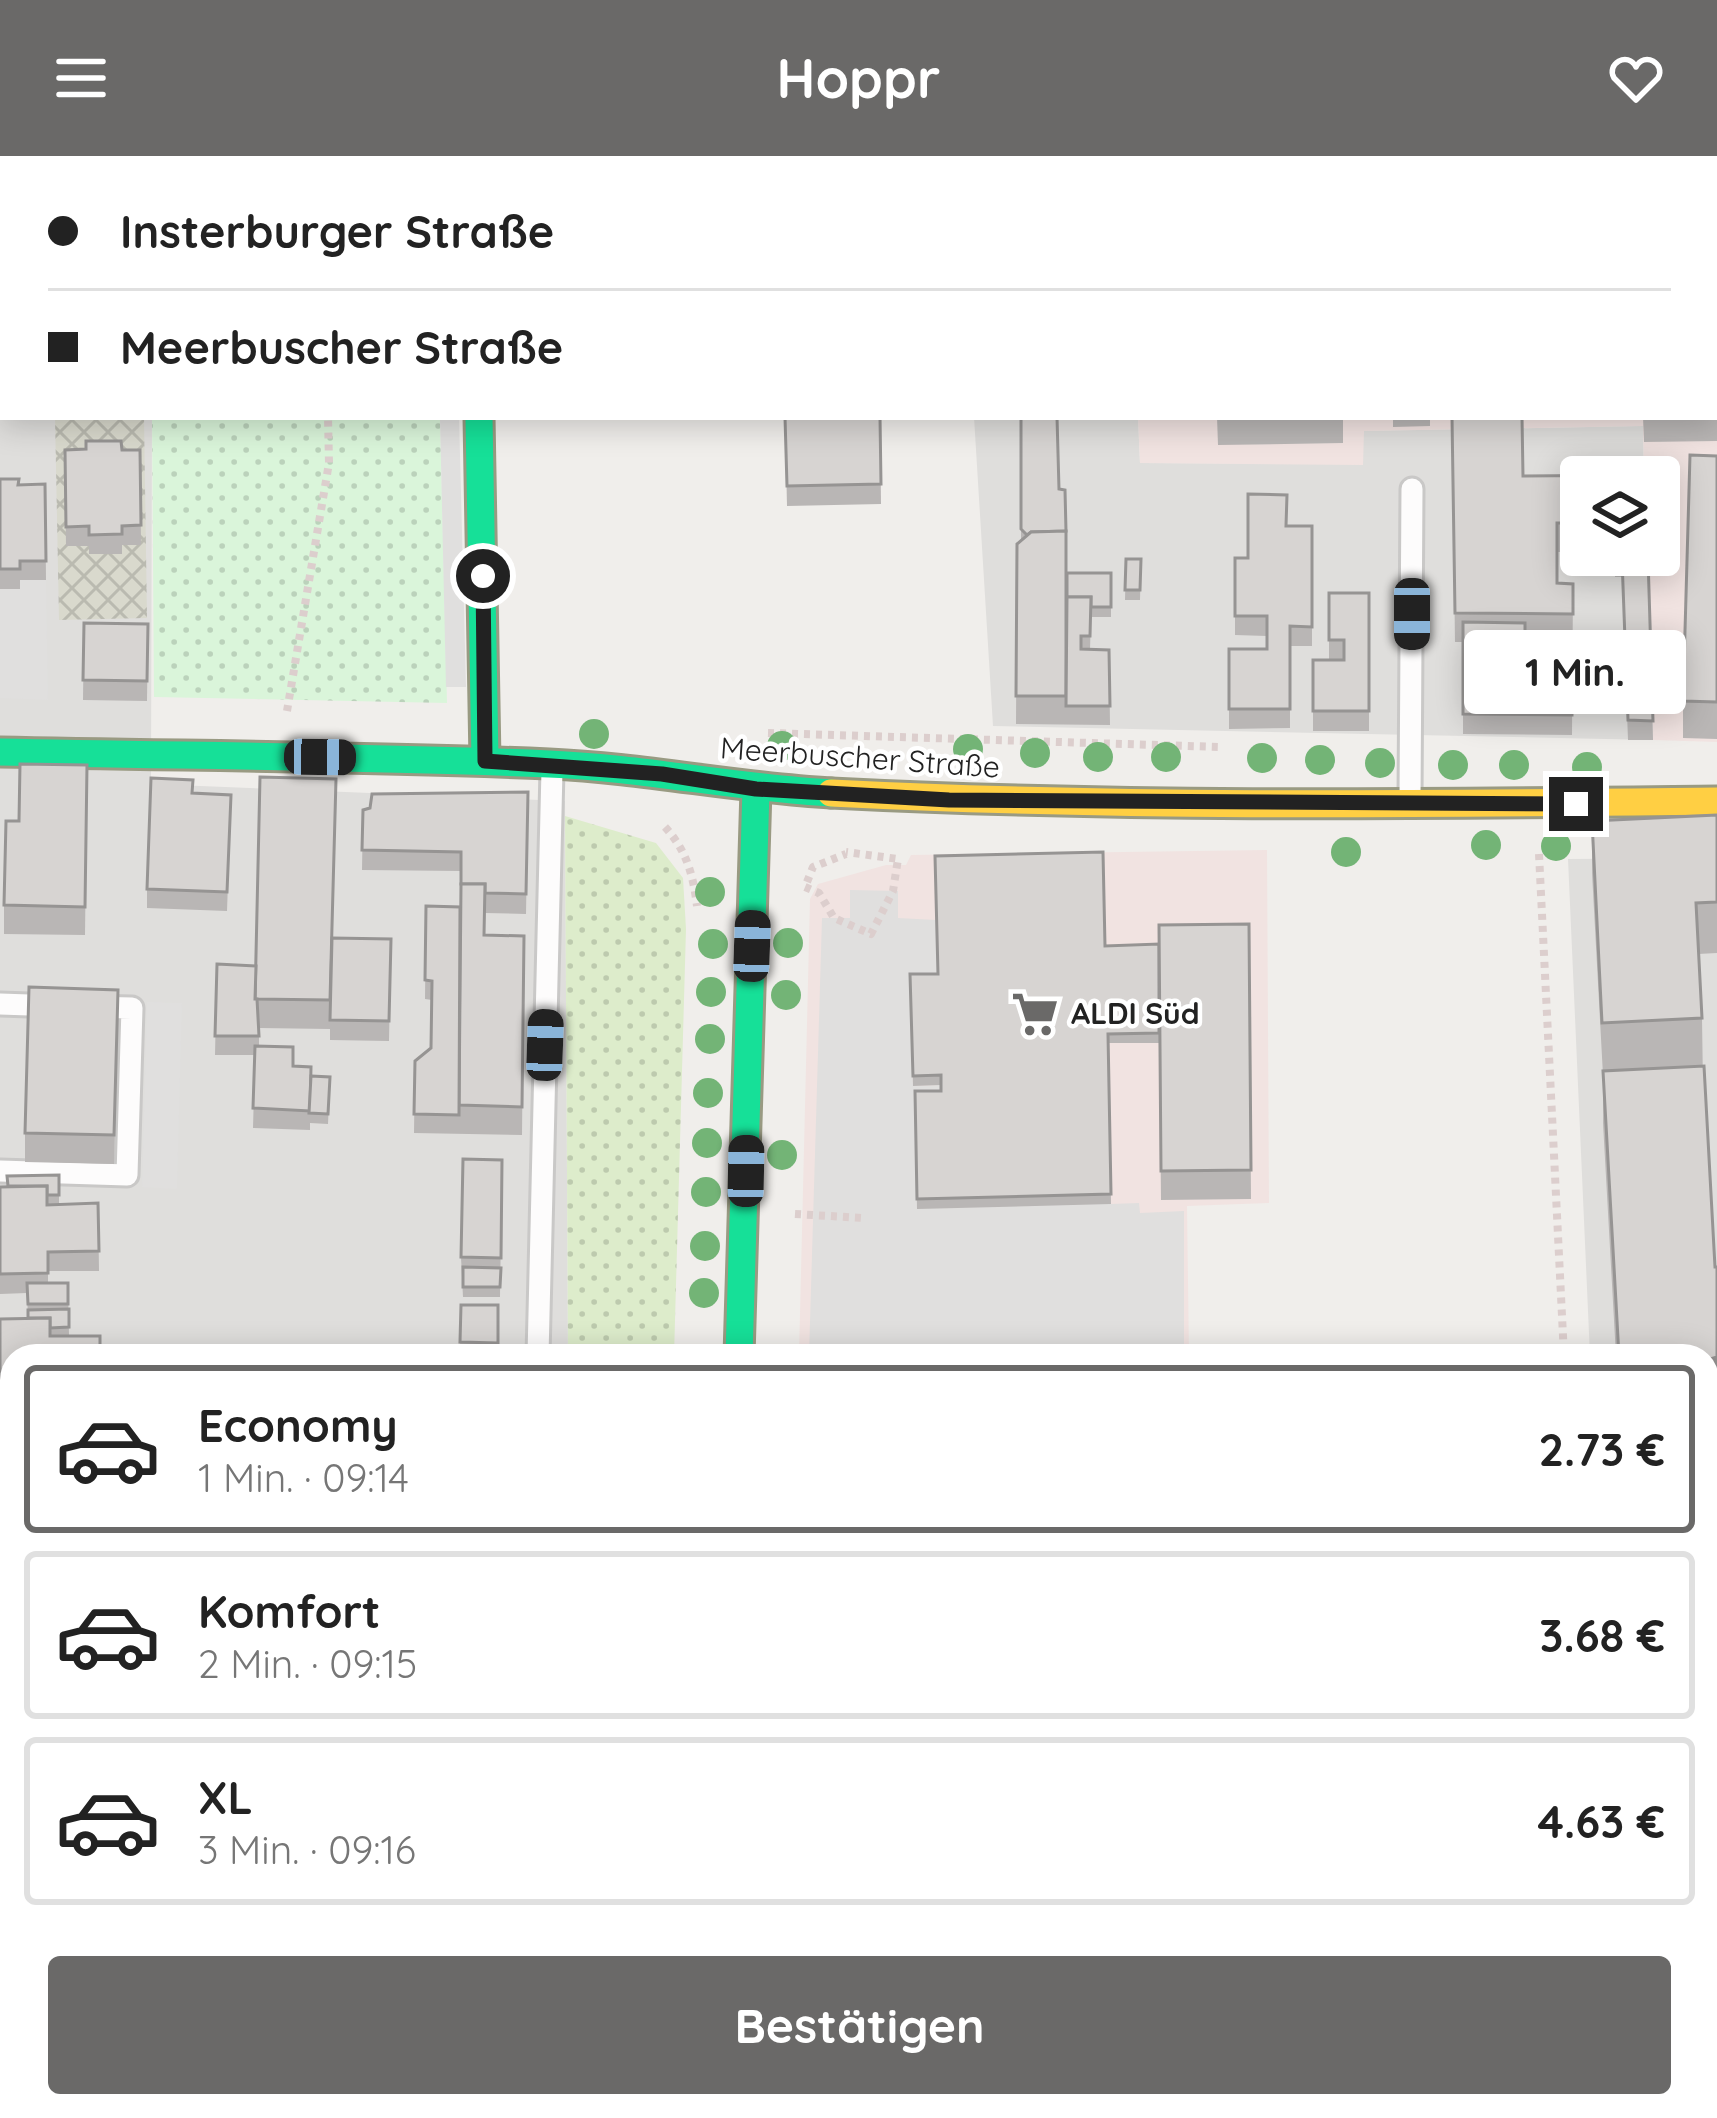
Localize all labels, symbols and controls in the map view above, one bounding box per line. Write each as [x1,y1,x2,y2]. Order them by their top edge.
text: Hoppr [777,44,940,112]
icon: menu [48,45,114,111]
icon: heart [1603,45,1669,111]
text: Insterburger Straße [120,203,554,259]
text: Meerbuscher Straße [120,319,563,375]
map controls [1560,456,1680,576]
button: layers [1560,456,1680,576]
route start [456,549,510,603]
car [1394,578,1430,650]
callout: 1 Min. [1465,630,1687,714]
text: 1 Min. [1525,647,1625,696]
street label: Meerbuscher Straße [719,728,1001,786]
car [284,738,356,776]
route end [1549,777,1603,831]
car [733,909,771,983]
supermarket icon: ALDI Süd [1010,989,1060,1039]
place label: ALDI Süd [1071,994,1200,1032]
car [526,1008,564,1082]
car [727,1135,765,1207]
icon: car [54,1395,162,1503]
text: Economy [198,1397,398,1453]
text: 2.73 € [1539,1421,1665,1477]
text: 1 Min. · 09:14 [198,1453,409,1502]
icon: car [54,1581,162,1689]
text: Komfort [198,1583,380,1639]
text: 3.68 € [1539,1607,1665,1663]
text: 2 Min. · 09:15 [198,1639,417,1688]
icon: car [54,1767,162,1875]
text: XL [198,1769,253,1825]
text: 4.63 € [1537,1793,1665,1849]
text: 3 Min. · 09:16 [198,1825,416,1874]
button: Bestätigen [48,1956,1671,2094]

